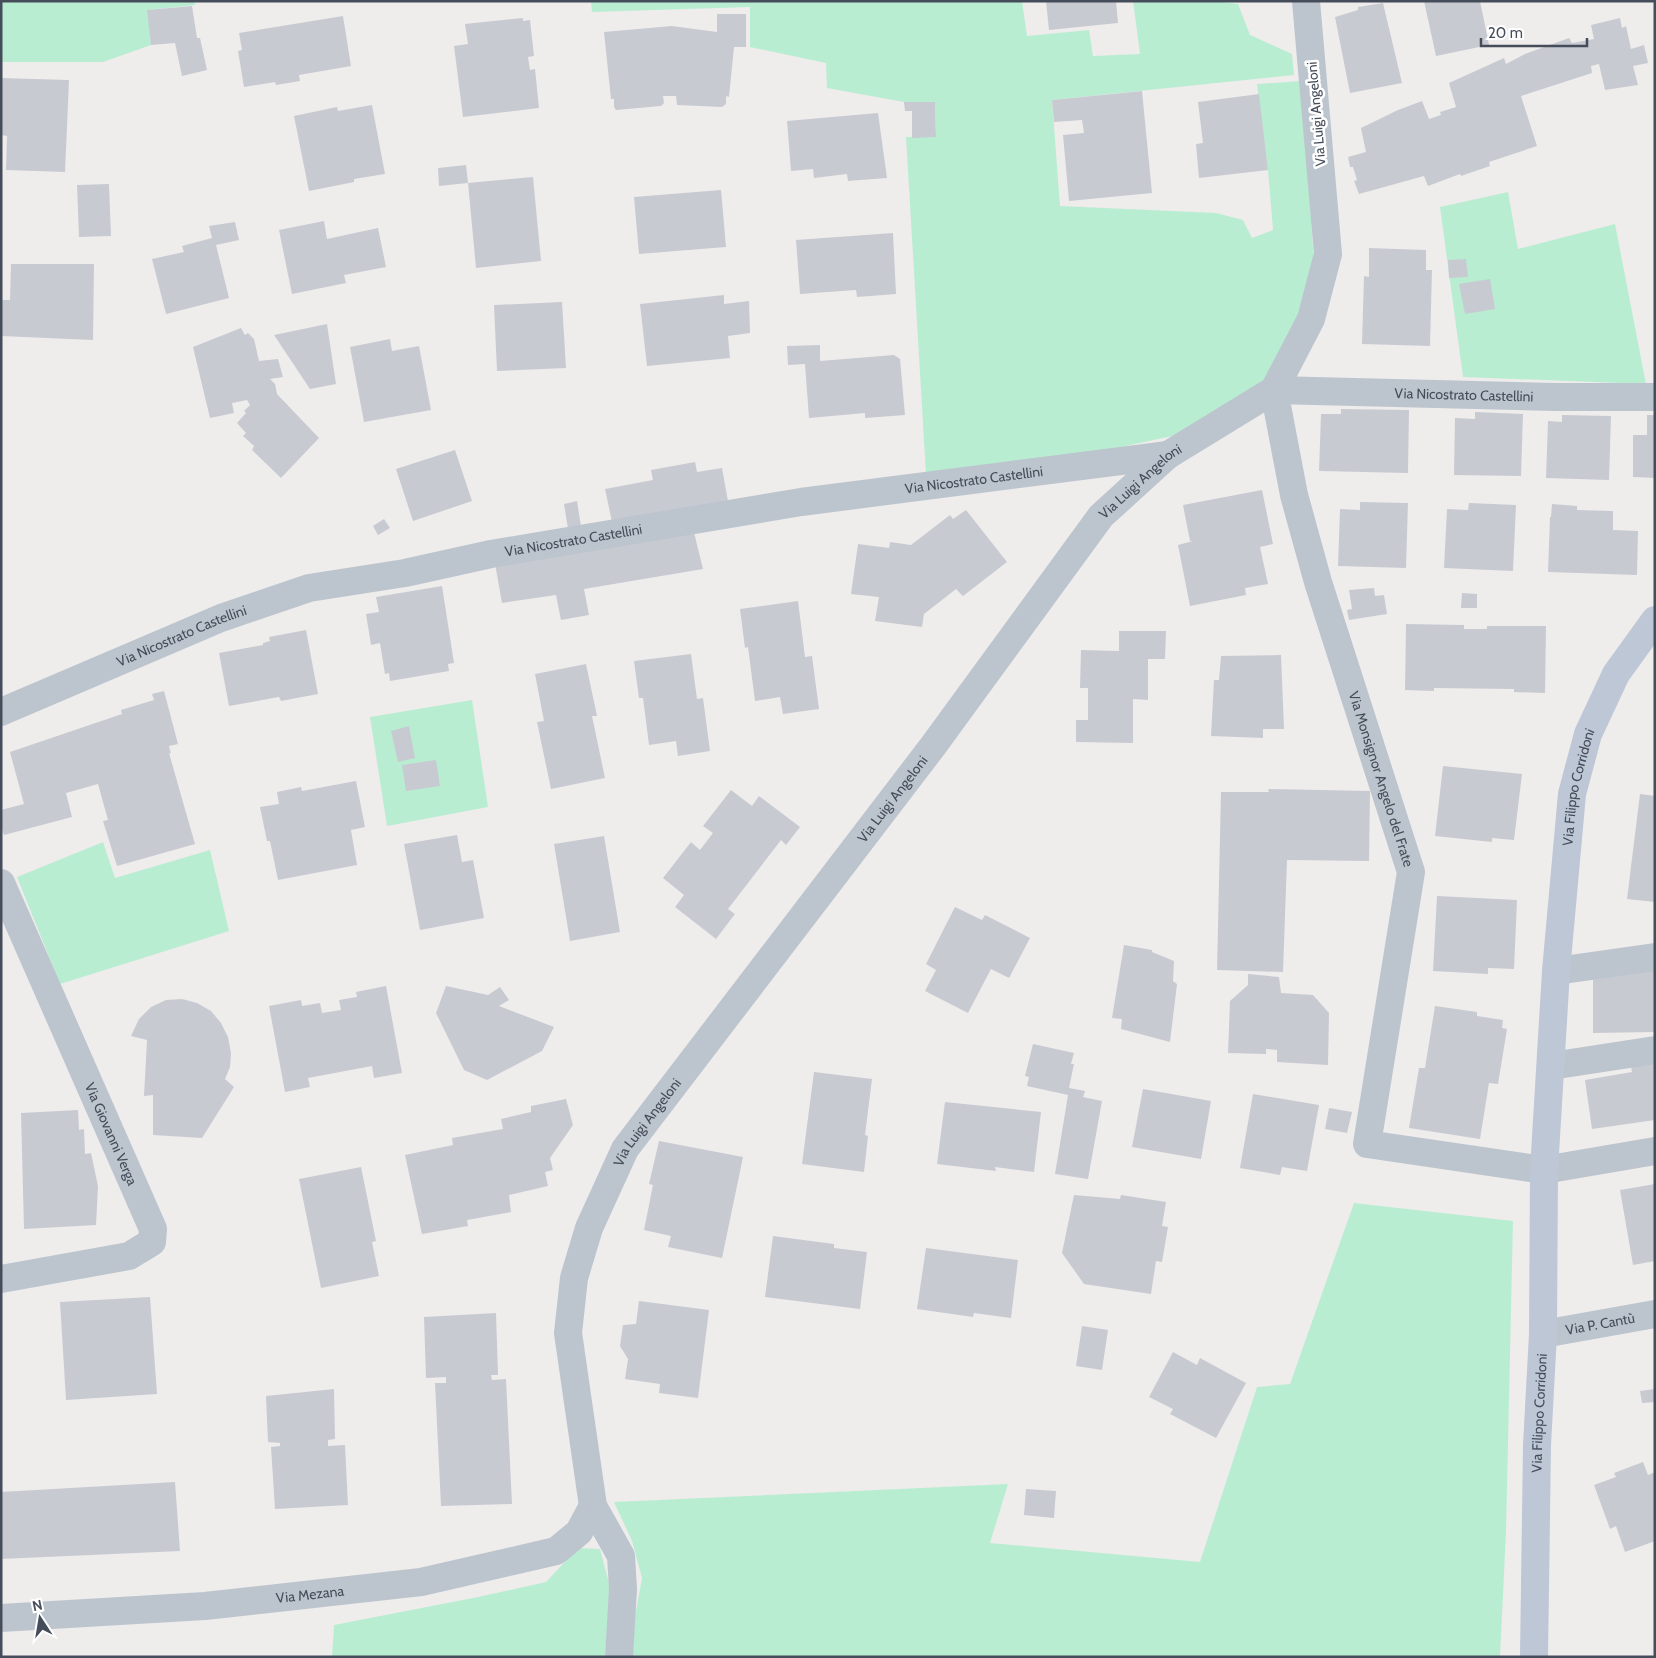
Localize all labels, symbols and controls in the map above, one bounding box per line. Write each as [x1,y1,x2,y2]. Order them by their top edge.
scale bar [1481,15,1587,47]
text: 20 m [1488,24,1523,42]
street label: Via Luigi Angeloni [1302,61,1330,167]
street label: Via Nicostrato Castellini [1394,384,1534,405]
street label: Via Luigi Angeloni [1095,440,1185,523]
street label: Via Nicostrato Castellini [904,462,1044,498]
street label: Via Nicostrato Castellini [503,520,643,561]
street label: Via Nicostrato Castellini [114,601,249,671]
street label: Via Monsignor Angelo del Frate [1345,689,1418,869]
street label: Via Filippo Corridoni [1558,725,1598,846]
street label: Via Luigi Angeloni [853,752,931,846]
street label: Via Luigi Angeloni [609,1074,685,1169]
street label: Via Giovanni Verga [81,1080,142,1188]
street label: Via P. Cantù [1564,1309,1636,1339]
street label: Via Filippo Corridoni [1528,1353,1551,1473]
street label: Via Mezana [275,1582,345,1607]
north arrow [15,1593,65,1643]
text: N [31,1595,44,1615]

